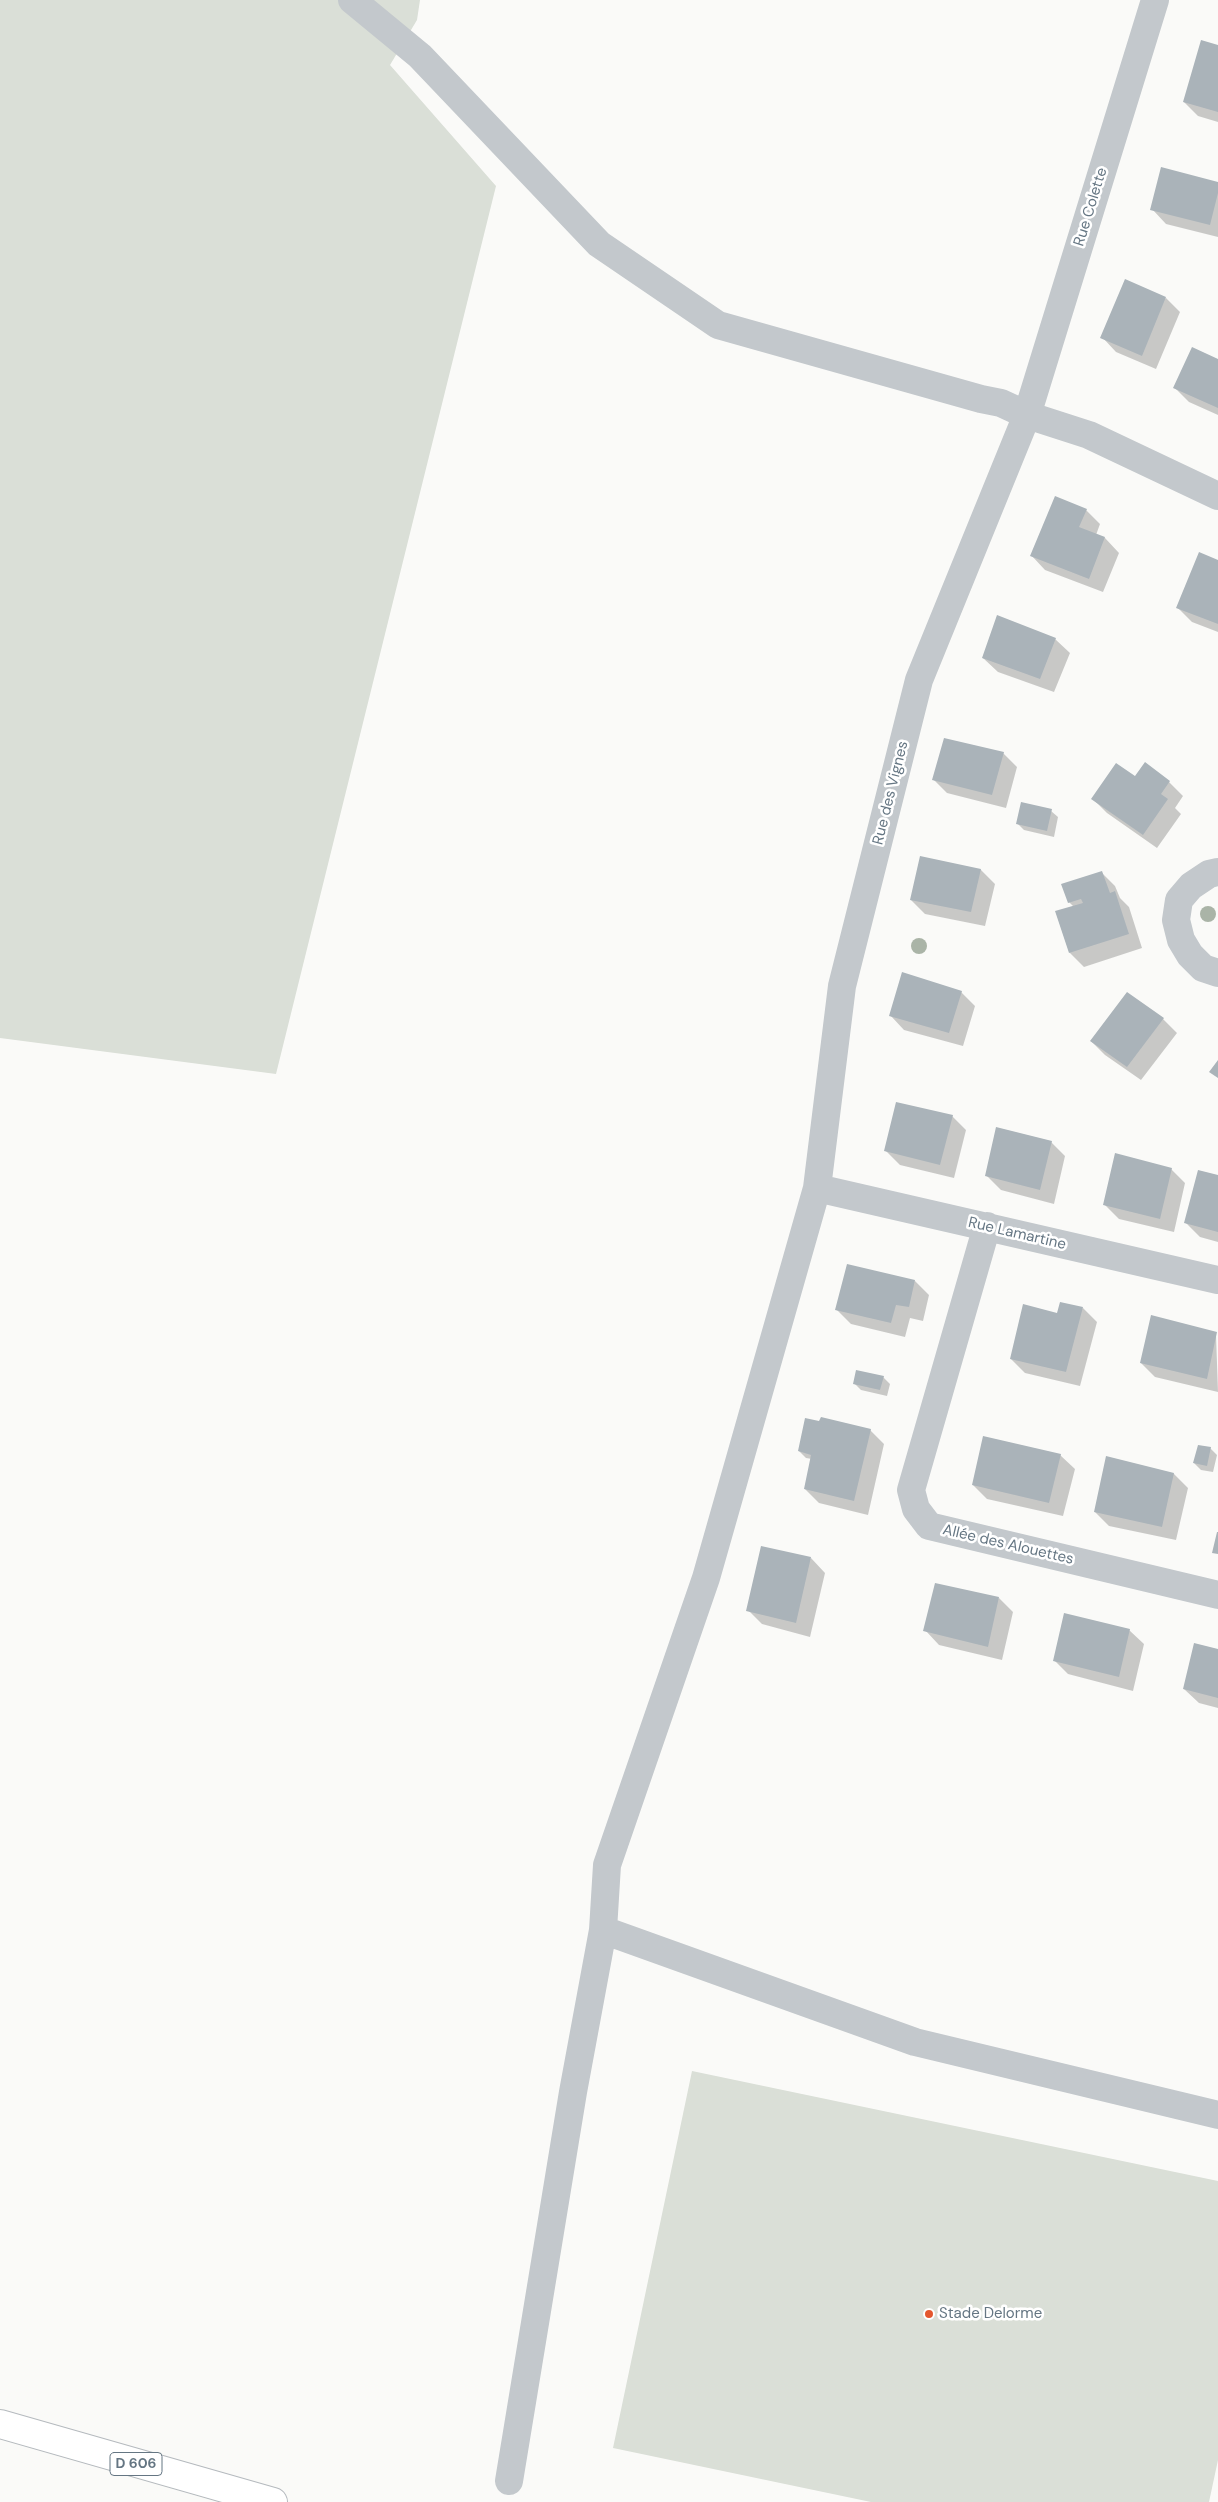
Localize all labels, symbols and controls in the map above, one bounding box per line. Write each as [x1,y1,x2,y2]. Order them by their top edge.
street label: Rue Colette [1071,165,1111,249]
street label: Rue des Vignes [869,739,913,847]
street label: Rue Lamartine [966,1214,1068,1254]
street label: Allée des Alouettes [941,1521,1075,1569]
place label: Stade Delorme [939,2305,1042,2323]
marker: Stade Delorme [923,2308,935,2320]
road number: D 606 [110,2452,162,2476]

